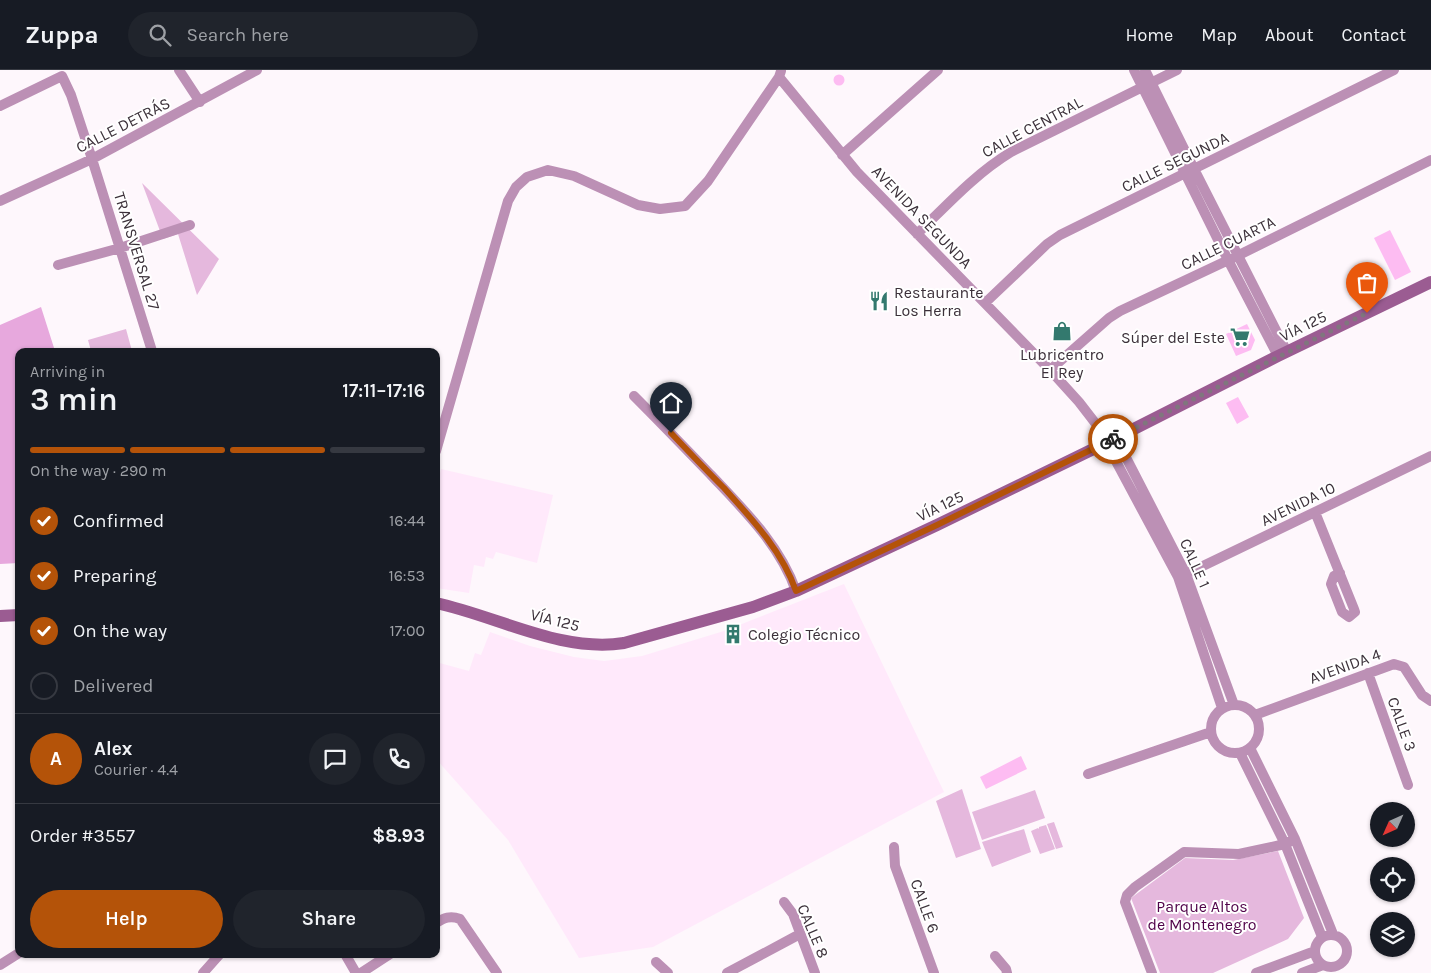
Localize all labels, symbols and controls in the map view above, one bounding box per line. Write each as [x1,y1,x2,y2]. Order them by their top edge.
search box [128,12,478,57]
text: Zuppa [25,21,98,49]
icon: search [146,21,174,49]
text: Search here [186,24,289,46]
text: Home [1125,24,1173,46]
text: Map [1201,24,1237,46]
text: About [1265,24,1314,46]
text: Contact [1342,24,1406,46]
street label: CALLE CENTRAL [979,92,1086,161]
street label: CALLE DETRÁS [73,93,173,157]
street label: CALLE SEGUNDA [1118,128,1232,196]
street label: AVENIDA SEGUNDA [868,162,976,272]
street label: TRANSVERSAL 27 [110,190,164,313]
street label: CALLE CUARTA [1178,212,1278,274]
pin [1346,262,1388,313]
icon: bag [1353,269,1381,297]
place label: Restaurante Los Herra [894,283,983,320]
restaurant icon: Restaurante Los Herra [868,290,890,312]
street label: VÍA 125 [1276,306,1330,346]
shop icon: Lubricentro El Rey [1051,320,1073,342]
supermarket icon: Súper del Este [1229,326,1251,348]
place label: Súper del Este [1121,328,1225,347]
place label: Lubricentro El Rey [1020,345,1104,382]
text: Arriving in [30,362,105,381]
text: 17:11–17:16 [342,380,425,402]
text: 3 min [30,381,118,418]
pin [650,382,692,433]
icon: home [657,389,685,417]
courier [1088,414,1138,464]
icon: bike [1099,425,1127,453]
text: On the way · 290 m [30,461,167,480]
street label: AVENIDA 10 [1258,478,1338,530]
street label: VÍA 125 [913,486,967,526]
icon: check [30,507,58,535]
text: Confirmed [73,510,164,532]
text: 16:44 [389,511,425,530]
street label: CALLE 1 [1176,535,1214,591]
icon: check [30,562,58,590]
text: Preparing [73,565,156,587]
text: 16:53 [388,566,425,585]
street label: VÍA 125 [528,605,582,635]
icon: check [30,617,58,645]
text: On the way [73,620,167,642]
text: 17:00 [390,621,425,640]
building icon: Colegio Técnico [722,623,744,645]
place label: Colegio Técnico [748,625,860,644]
street label: AVENIDA 4 [1307,644,1383,688]
text: Delivered [73,675,153,697]
street label: CALLE 3 [1383,694,1421,754]
button: chat [309,733,361,785]
button: phone [373,733,425,785]
text: Alex [94,738,132,760]
text: A [50,748,62,770]
text: Courier · 4.4 [94,760,178,779]
north arrow [1370,802,1415,848]
map controls [1370,802,1415,957]
text: Order #3557 [30,825,135,847]
text: $8.93 [372,825,425,847]
button: locate [1370,857,1415,902]
street label: CALLE 6 [907,876,943,936]
button: Help [30,890,223,948]
button: Share [233,890,425,948]
park label: Parque Altos de Montenegro [1147,897,1257,934]
street label: CALLE 8 [793,901,833,961]
button: layers [1370,912,1415,957]

